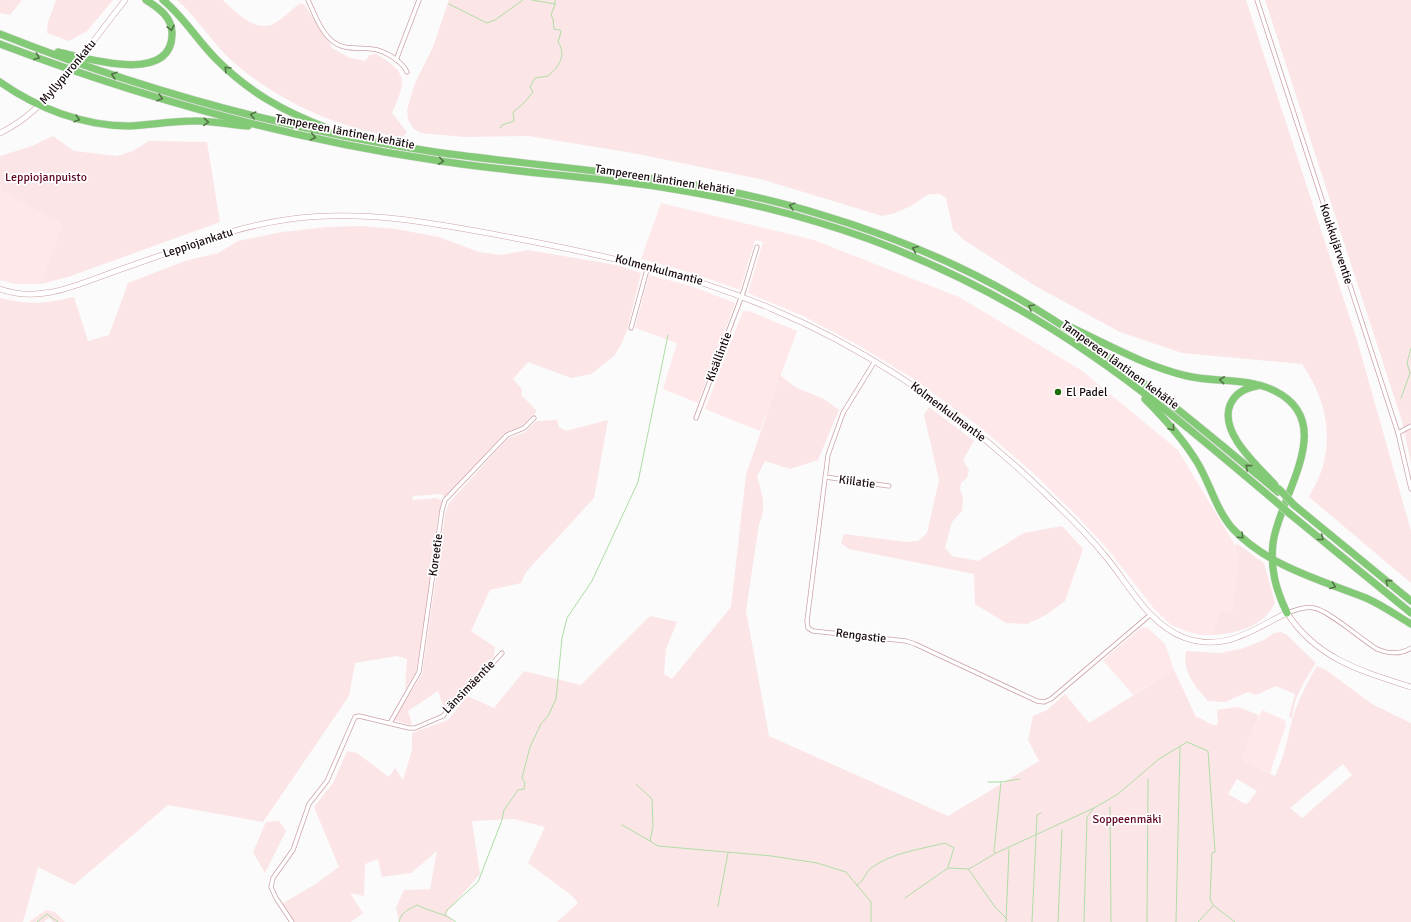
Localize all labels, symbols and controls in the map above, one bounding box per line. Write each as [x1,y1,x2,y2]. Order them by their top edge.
one-way arrow [166,25,174,31]
street label: Myllypuronkatu [36,36,100,108]
one-way arrow [33,53,40,61]
one-way arrow [224,67,232,74]
one-way arrow [111,71,118,80]
one-way arrow [156,93,163,102]
one-way arrow [250,111,257,120]
street label: Tampereen läntinen kehätie [274,111,416,153]
one-way arrow [73,114,80,123]
one-way arrow [203,117,209,126]
one-way arrow [310,133,316,141]
one-way arrow [438,156,444,165]
street label: Tampereen läntinen kehätie [594,162,736,198]
park label: Leppiojanpuisto [5,170,87,185]
one-way arrow [789,202,796,211]
street label: Koukkujärventie [1316,202,1356,286]
street label: Leppiojankatu [161,225,235,261]
one-way arrow [912,245,919,253]
street label: Kolmenkulmantie [613,251,705,289]
one-way arrow [1028,304,1036,311]
street label: Tampereen läntinen kehätie [1058,317,1182,413]
street label: Kisällintie [703,330,735,384]
one-way arrow [1219,376,1225,385]
street label: Kolmenkulmantie [907,379,989,445]
place label: El Padel [1066,385,1108,400]
marker: El Padel [1053,387,1063,397]
one-way arrow [1167,423,1174,430]
one-way arrow [1245,465,1253,472]
street label: Kiilatie [838,472,876,492]
one-way arrow [1237,532,1244,539]
street label: Koreetie [426,533,446,577]
one-way arrow [1317,533,1324,540]
one-way arrow [1386,579,1393,586]
one-way arrow [1330,581,1337,589]
street label: Rengastie [835,625,887,647]
street label: Länsimäentie [440,657,498,717]
park label: Soppeenmäki [1092,812,1162,827]

